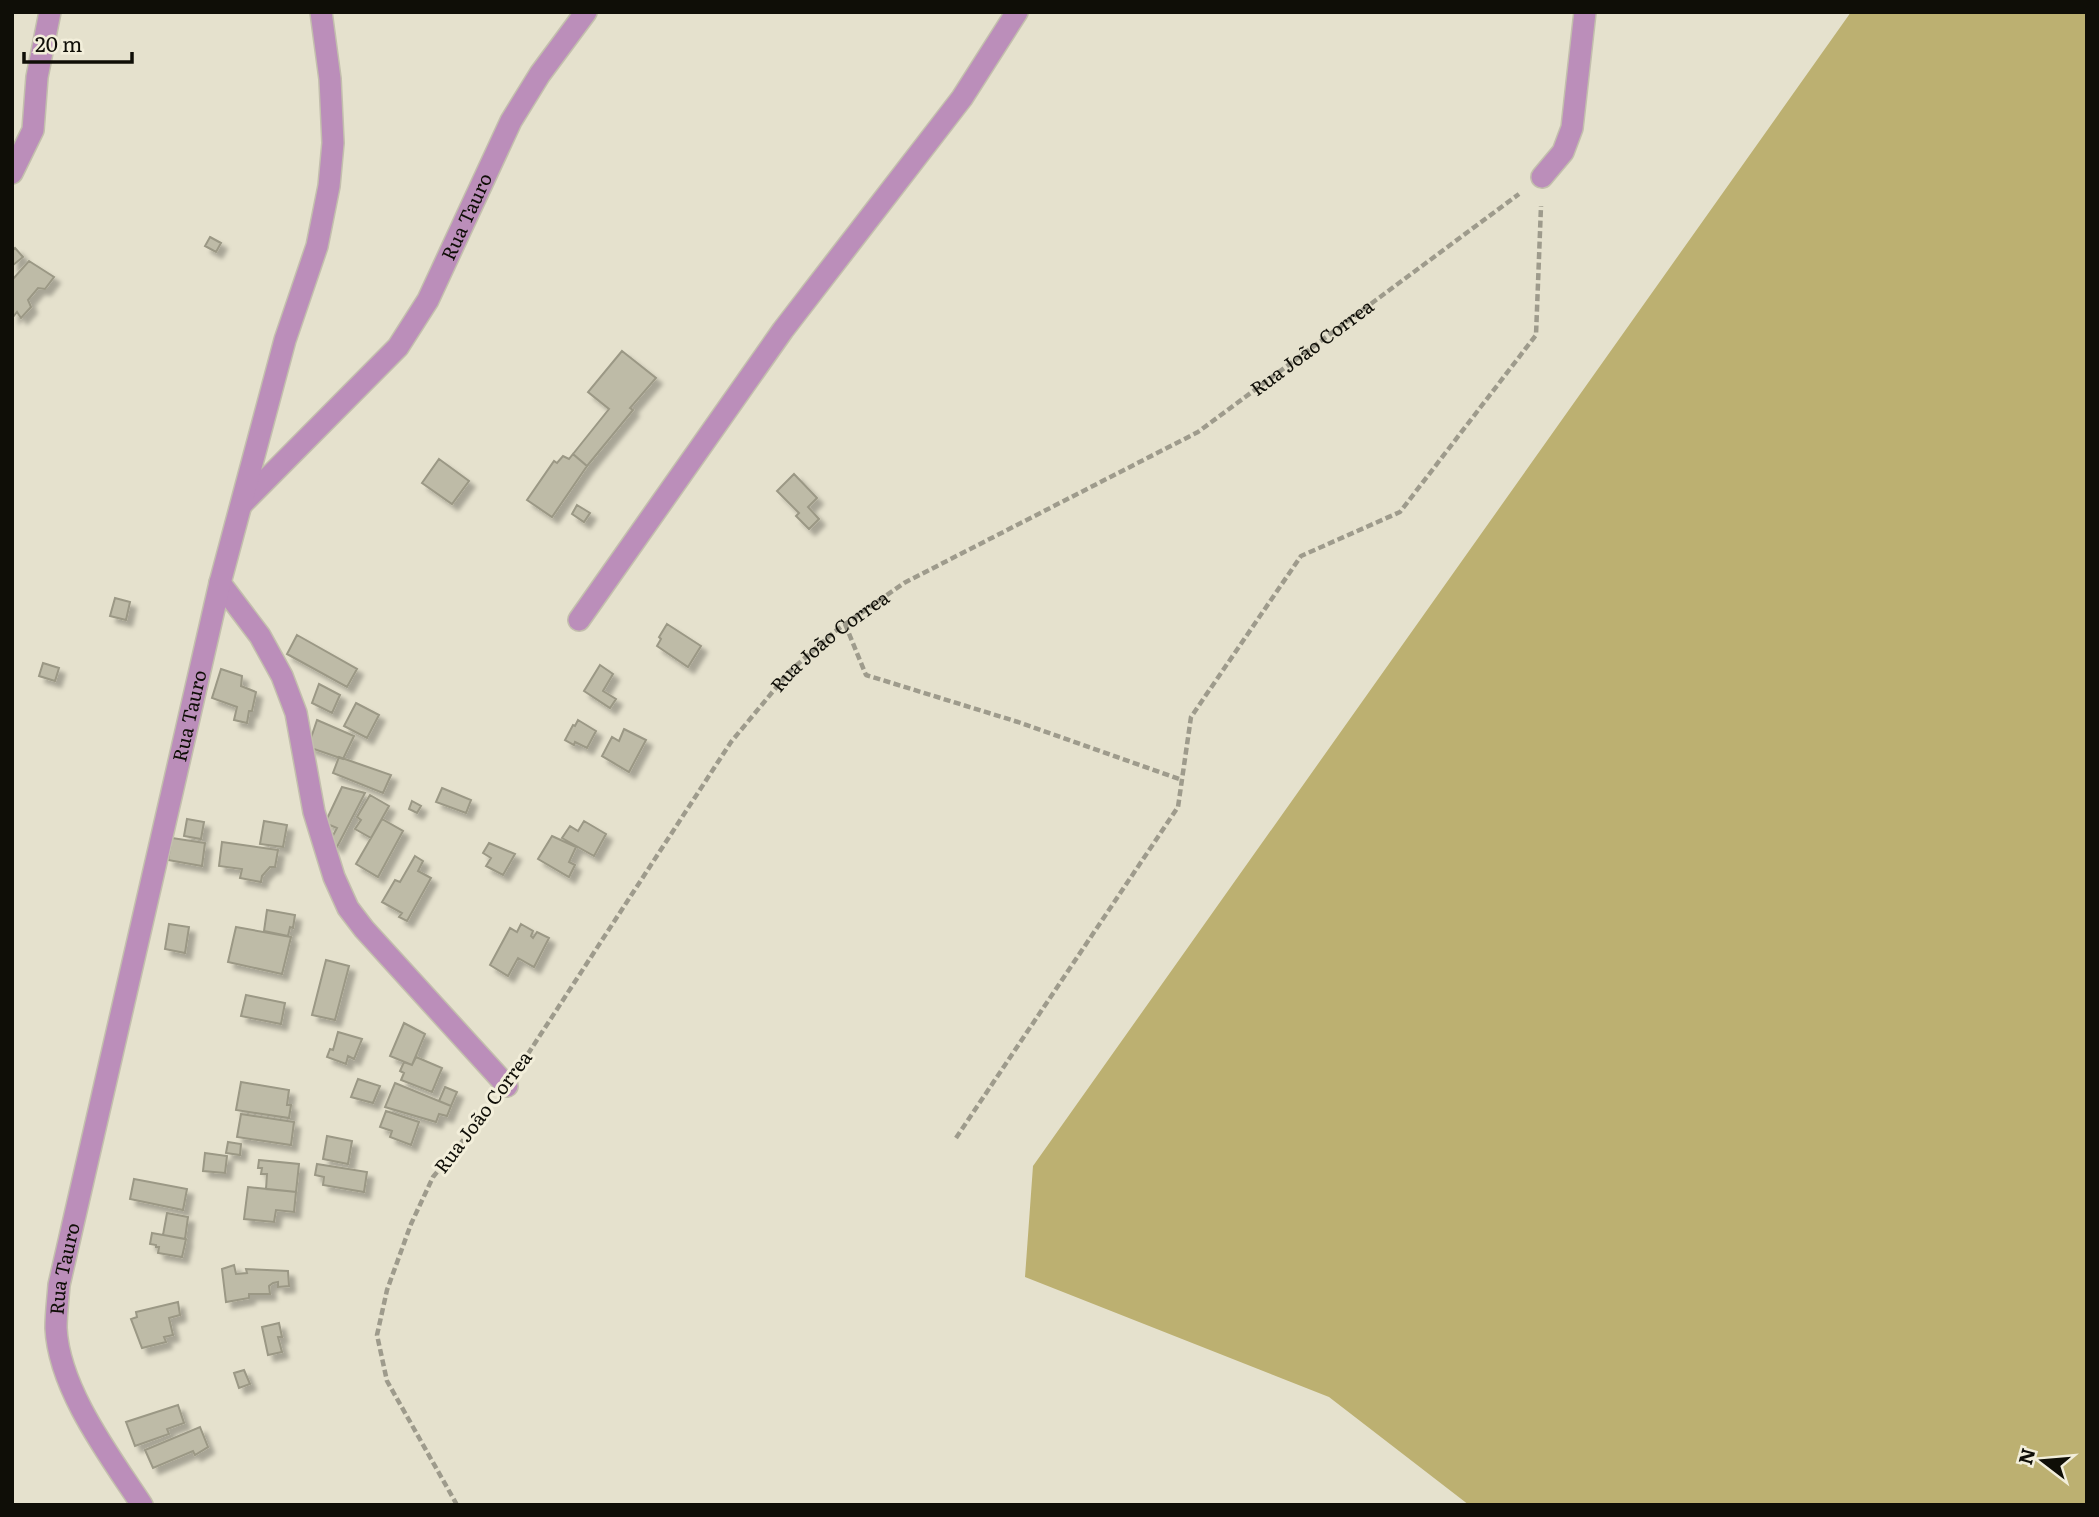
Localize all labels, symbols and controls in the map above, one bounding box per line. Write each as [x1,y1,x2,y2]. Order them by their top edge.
scale bar [24,21,133,65]
text: 20 m [35,27,82,58]
street label: Rua Tauro [433,168,498,265]
street label: Rua João Correa [1244,291,1379,402]
street label: Rua João Correa [763,582,895,698]
street label: Rua Tauro [164,667,213,764]
street label: Rua João Correa [427,1044,538,1179]
street label: Rua Tauro [41,1220,86,1316]
north arrow [2008,1426,2078,1496]
text: N [2010,1444,2041,1468]

